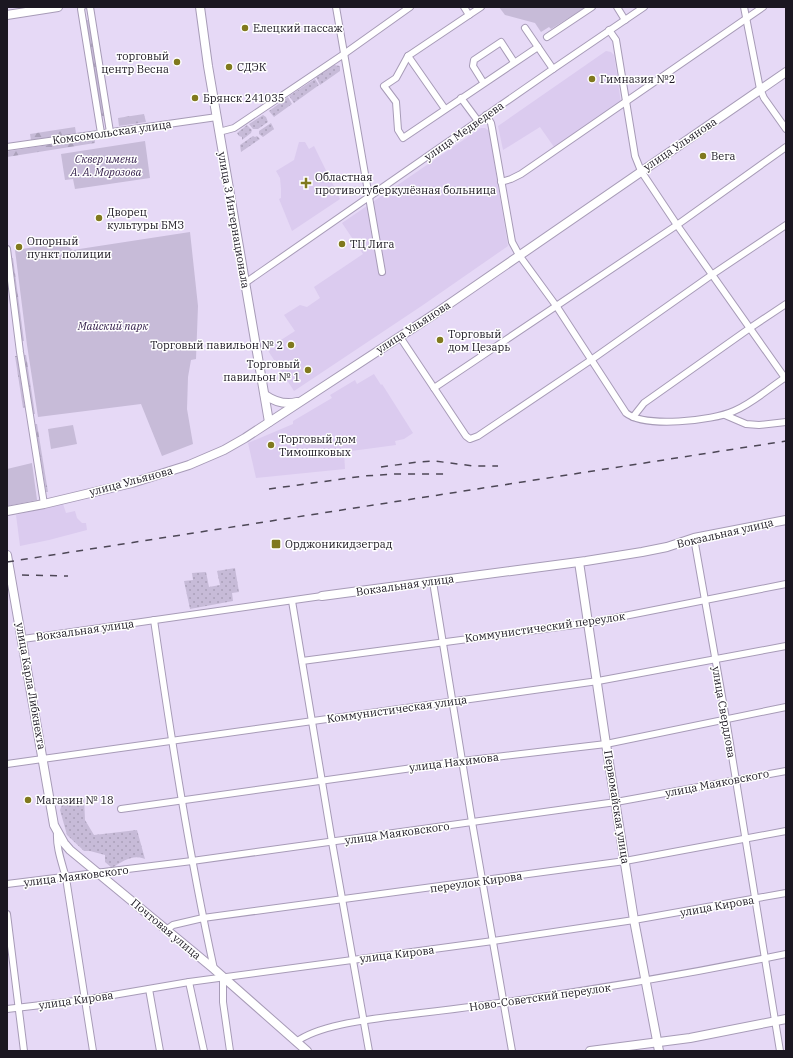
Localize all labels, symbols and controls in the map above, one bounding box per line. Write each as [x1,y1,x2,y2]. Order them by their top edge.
place label: Елецкий пассаж [253,21,343,35]
marker: Елецкий пассаж [240,23,250,33]
place label: торговый центр Весна [101,49,169,76]
marker: торговый центр Весна [172,57,182,67]
place label: СДЭК [237,60,267,74]
marker: СДЭК [224,62,234,72]
place label: Гимназия №2 [600,72,675,86]
marker: Гимназия №2 [587,74,597,84]
place label: Брянск 241035 [203,91,284,105]
marker: Брянск 241035 [190,93,200,103]
street label: улица Медведева [422,98,506,164]
street label: улица Ульянова [640,114,720,174]
street label: Комсомольская улица [52,117,172,147]
place label: Вега [711,149,736,163]
street label: улица 3 Интернационала [215,151,253,289]
marker: Вега [698,151,708,161]
park label: Сквер имени А. А. Морозова [69,152,142,179]
place label: Областная противотуберкулёзная больница [315,170,496,197]
marker: Областная противотуберкулёзная больница [300,177,312,189]
place label: Дворец культуры БМЗ [107,205,184,232]
marker: Дворец культуры БМЗ [94,213,104,223]
place label: Опорный пункт полиции [27,234,111,261]
place label: ТЦ Лига [350,237,394,251]
marker: ТЦ Лига [337,239,347,249]
marker: Опорный пункт полиции [14,242,24,252]
street label: улица Ульянова [373,298,453,356]
park label: Майский парк [77,319,149,333]
place label: Торговый дом Цезарь [448,327,510,354]
marker: Торговый дом Цезарь [435,335,445,345]
place label: Торговый павильон № 2 [150,338,283,352]
marker: Торговый павильон № 2 [286,340,296,350]
place label: Торговый павильон № 1 [223,357,300,384]
marker: Торговый павильон № 1 [303,365,313,375]
place label: Торговый дом Тимошковых [279,432,356,459]
marker: Торговый дом Тимошковых [266,440,276,450]
street label: улица Ульянова [88,463,174,499]
street label: Вокзальная улица [675,515,775,551]
place label: Орджоникидзеград [285,537,393,551]
marker: Орджоникидзеград [270,538,282,550]
street label: Вокзальная улица [355,571,455,599]
street label: Коммунистический переулок [464,609,627,645]
street label: Вокзальная улица [35,616,135,644]
street label: улица Карла Либкнехта [13,621,49,751]
street label: улица Свердлова [709,665,739,759]
street label: Коммунистическая улица [326,692,468,726]
street label: Первомайская улица [601,749,633,865]
street label: улица Нахимова [409,750,499,774]
street label: улица Маяковского [664,766,770,800]
place label: Магазин № 18 [36,793,114,807]
marker: Магазин № 18 [23,795,33,805]
street label: улица Маяковского [344,819,450,847]
street label: улица Маяковского [23,863,129,889]
street label: переулок Кирова [429,869,523,895]
street label: улица Кирова [679,893,755,919]
street label: Почтовая улица [128,896,204,962]
street label: улица Кирова [359,942,435,966]
street label: Ново-Советский переулок [468,980,612,1014]
street label: улица Кирова [38,988,114,1012]

